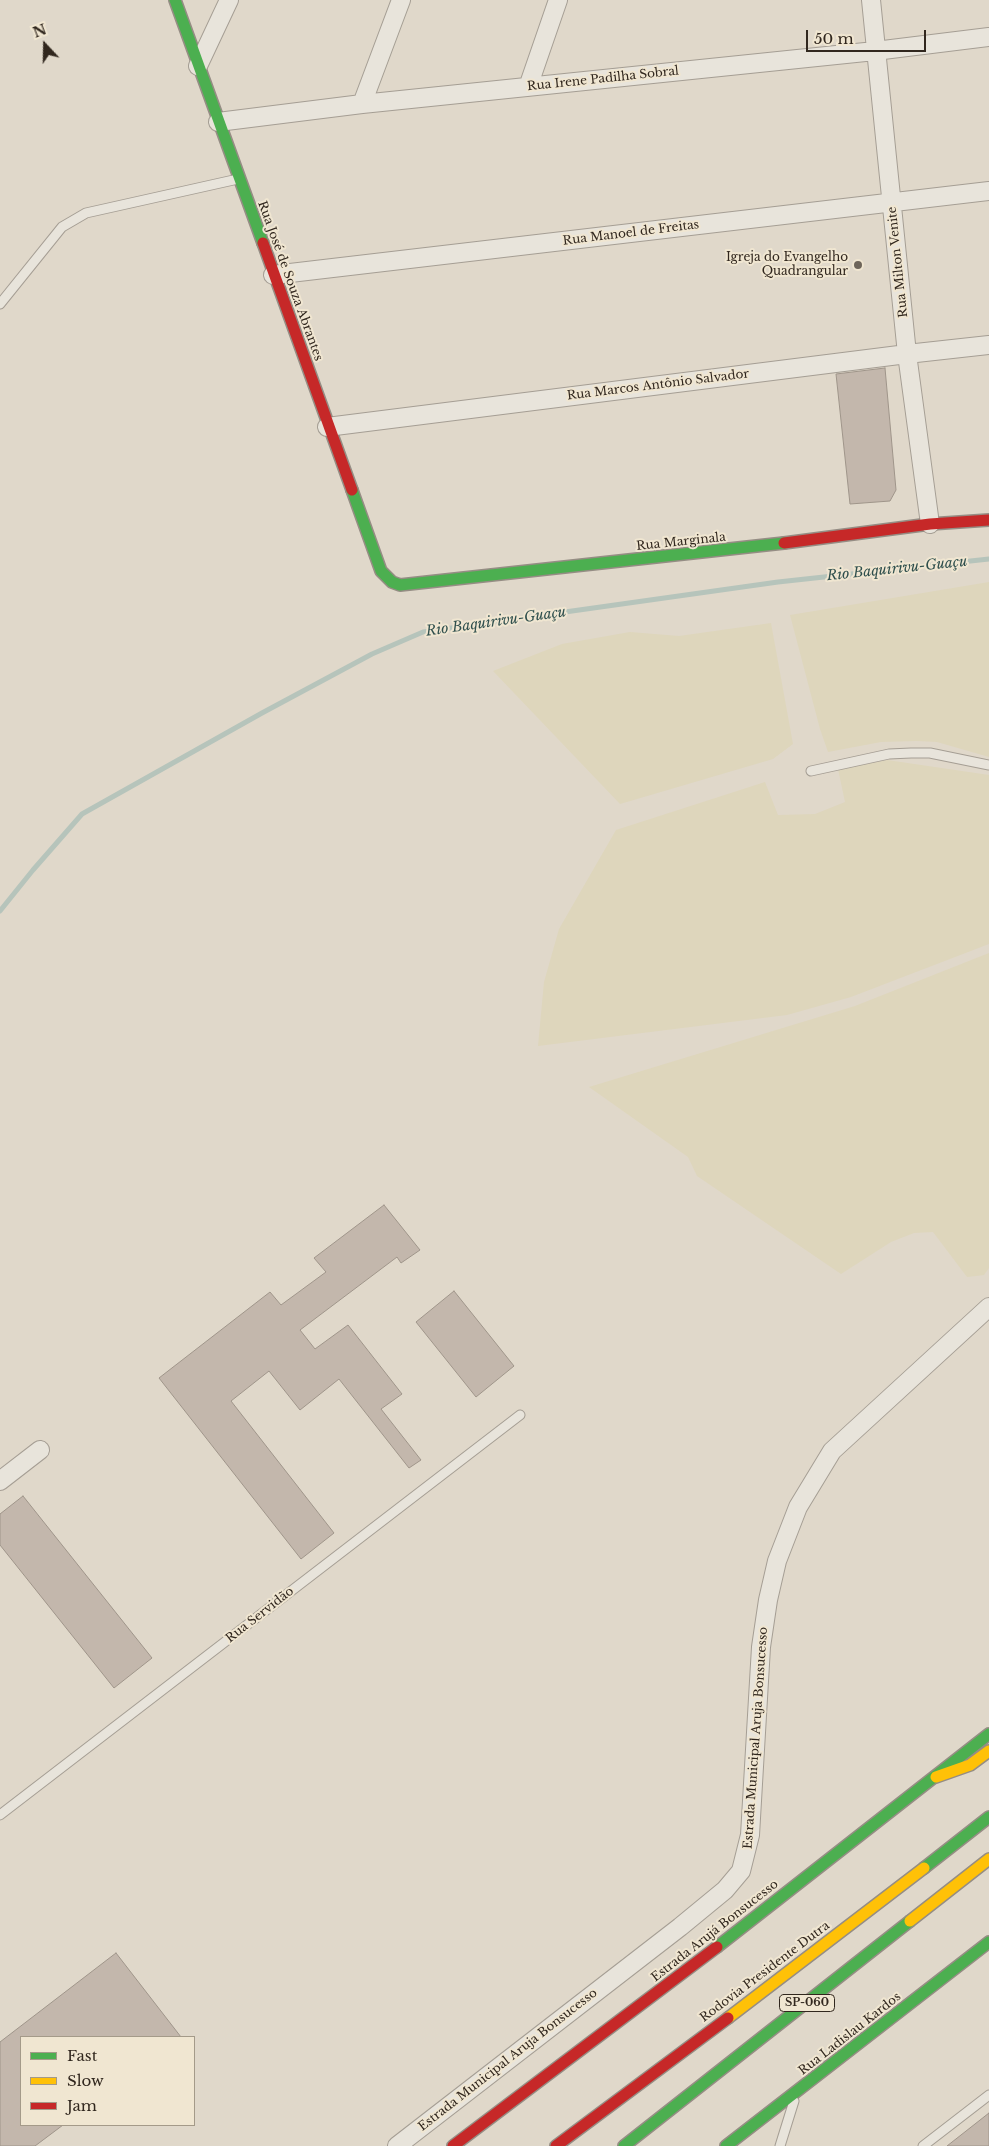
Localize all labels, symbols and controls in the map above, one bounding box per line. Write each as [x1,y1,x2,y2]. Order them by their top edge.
north arrow [20,20,70,70]
text: N [30,20,49,42]
scale bar [809,20,929,52]
text: 50 m [814,29,854,48]
street label: Rua Irene Padilha Sobral [526,64,680,94]
street label: Rua José de Souza Abrantes [254,199,326,363]
street label: Rua Milton Venite [885,206,911,318]
street label: Rua Manoel de Freitas [562,217,700,249]
place label: Igreja do Evangelho Quadrangular [726,251,848,279]
marker: Igreja do Evangelho Quadrangular [852,259,864,271]
street label: Rua Marcos Antônio Salvador [566,367,750,403]
street label: Rua Marginala [636,530,726,554]
water label: Rio Baquirivu-Guaçu [826,553,968,585]
water label: Rio Baquirivu-Guaçu [425,604,567,640]
street label: Rua Servidão [223,1584,297,1646]
street label: Estrada Municipal Aruja Bonsucesso [741,1626,771,1850]
street label: Estrada Arujá Bonsucesso [649,1877,781,1985]
street label: Rodovia Presidente Dutra [697,1919,833,2025]
street label: Estrada Municipal Aruja Bonsucesso [416,1986,600,2134]
street label: Rua Ladislau Kardos [796,1990,904,2078]
road number: SP-060 [780,1995,834,2012]
legend [20,2036,195,2126]
text: Fast [67,2046,97,2065]
text: Slow [67,2071,104,2090]
text: Jam [67,2096,97,2115]

